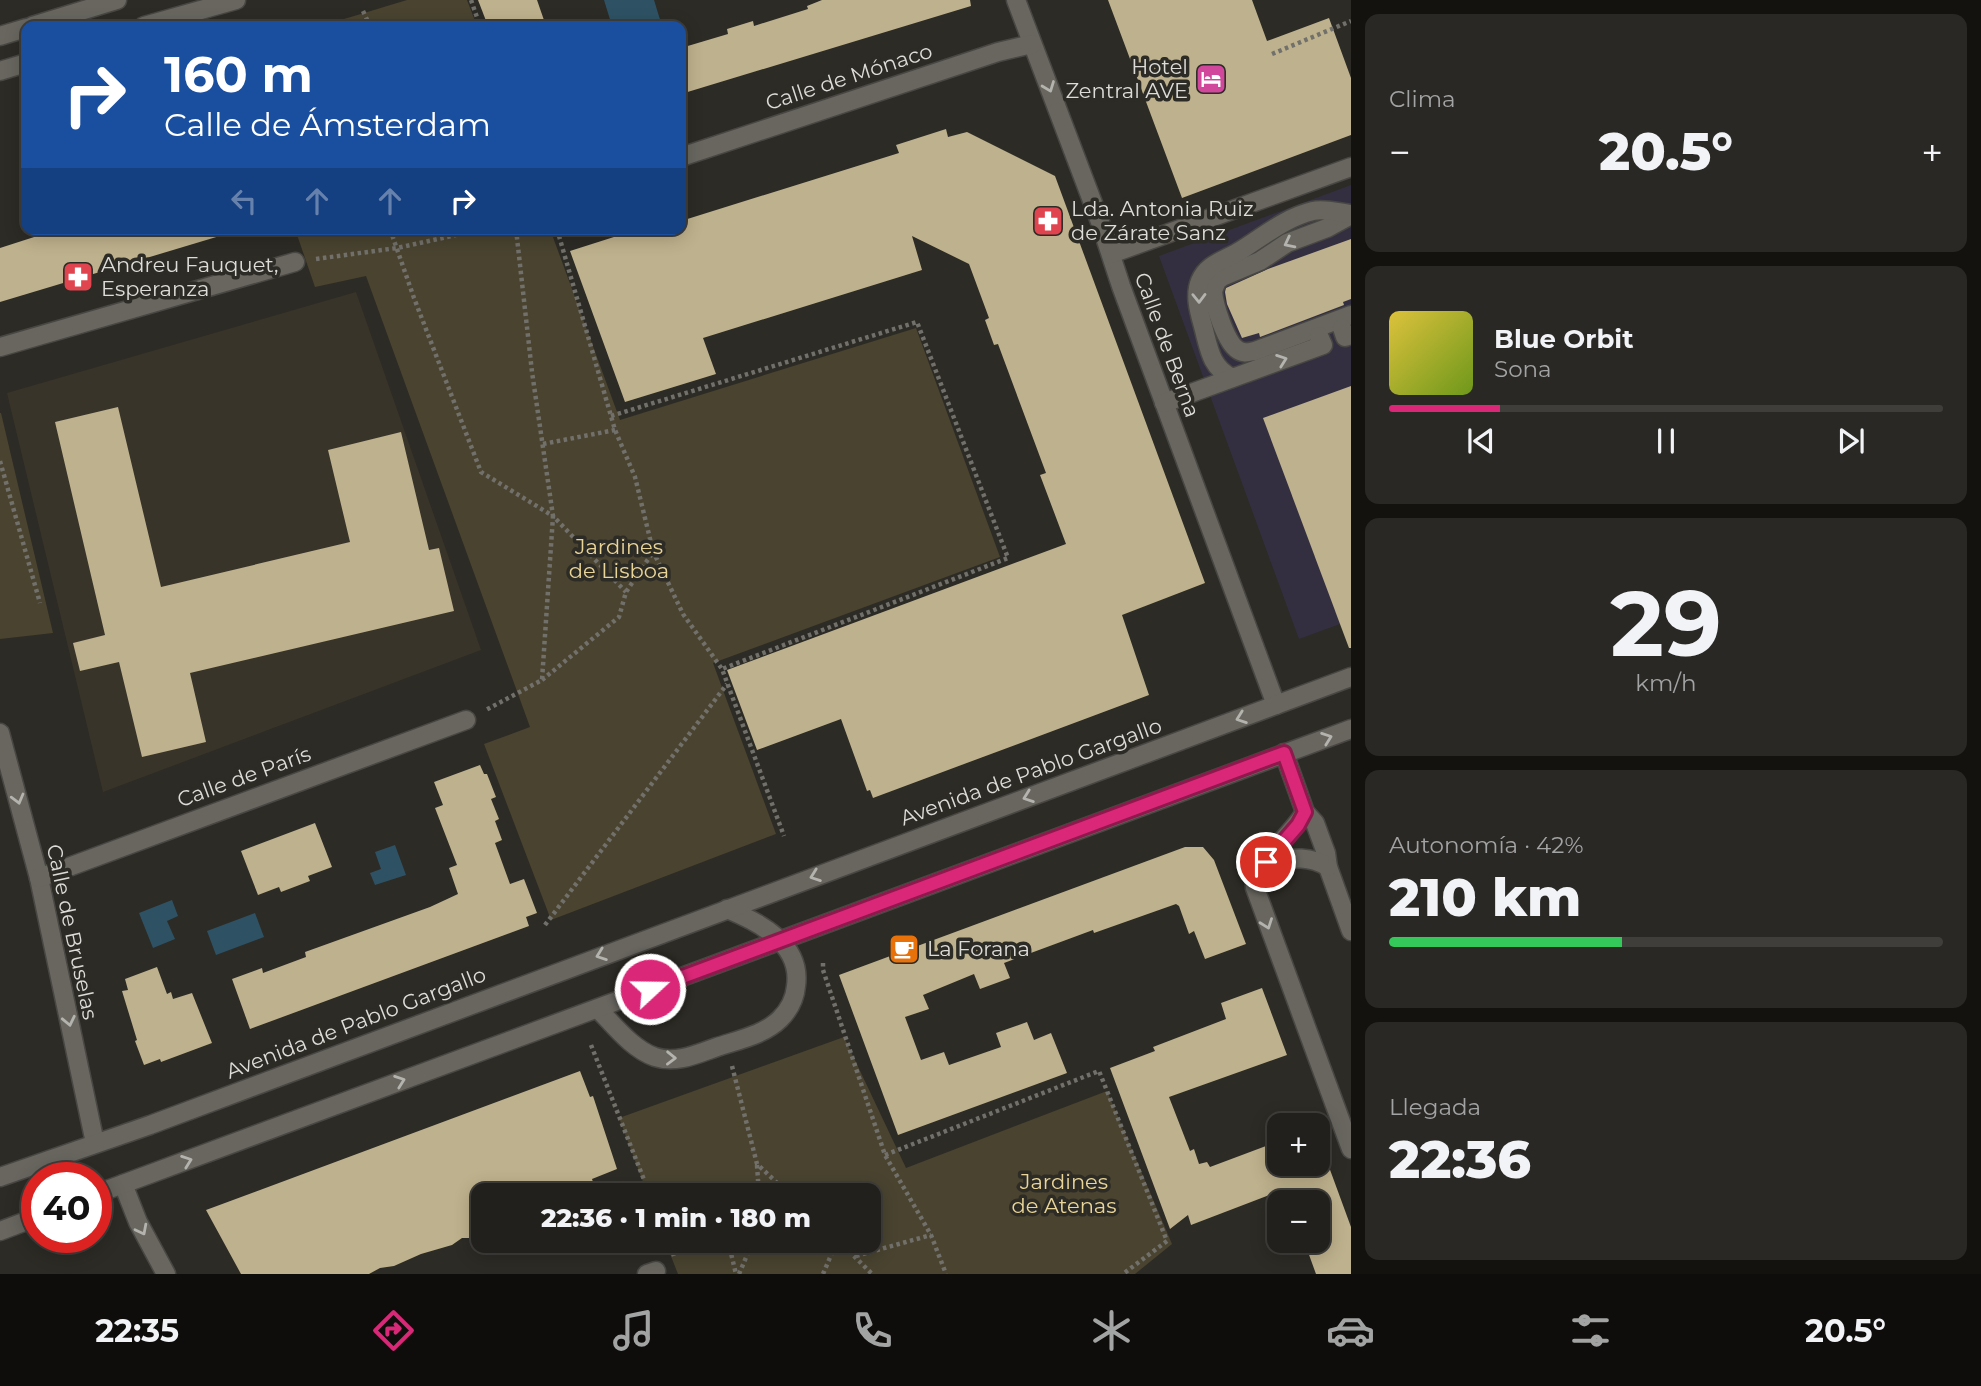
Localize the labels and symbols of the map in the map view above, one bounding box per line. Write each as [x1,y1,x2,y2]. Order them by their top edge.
street label: Calle de Mónaco [762,38,935,115]
place label: Hotel Zentral AVE [1065,54,1188,103]
hotel icon: Hotel Zentral AVE [1194,62,1228,96]
one-way arrow [1040,80,1054,92]
place label: Lda. Antonia Ruiz de Zárate Sanz [1071,196,1254,245]
pharmacy icon: Lda. Antonia Ruiz de Zárate Sanz [1031,204,1065,238]
one-way arrow [1284,235,1296,249]
place label: Andreu Fauquet, Esperanza [101,252,279,301]
pharmacy icon: Andreu Fauquet, Esperanza [61,260,95,294]
street label: Calle de Berna [1130,269,1205,421]
one-way arrow [1191,293,1207,304]
one-way arrow [1275,354,1287,368]
park label: Jardines de Lisboa [569,534,669,583]
one-way arrow [1236,710,1248,724]
street label: Avenida de Pablo Gargallo [897,713,1165,831]
one-way arrow [1320,732,1332,746]
street label: Calle de París [174,741,314,812]
one-way arrow [1022,789,1034,803]
one-way arrow [9,793,24,805]
pin [1236,832,1296,892]
street label: Calle de Bruselas [42,842,103,1022]
one-way arrow [809,868,821,882]
one-way arrow [1259,918,1273,930]
cafe icon: La Forana [887,932,921,966]
place label: La Forana [927,936,1030,961]
one-way arrow [596,947,608,961]
position arrow [613,952,687,1026]
street label: Avenida de Pablo Gargallo [222,961,489,1084]
one-way arrow [60,1015,75,1027]
one-way arrow [666,1050,677,1066]
one-way arrow [394,1076,406,1090]
one-way arrow [181,1155,193,1169]
speed limit sign: 40 [21,1162,112,1253]
park label: Jardines de Atenas [1011,1169,1117,1218]
one-way arrow [134,1223,148,1235]

